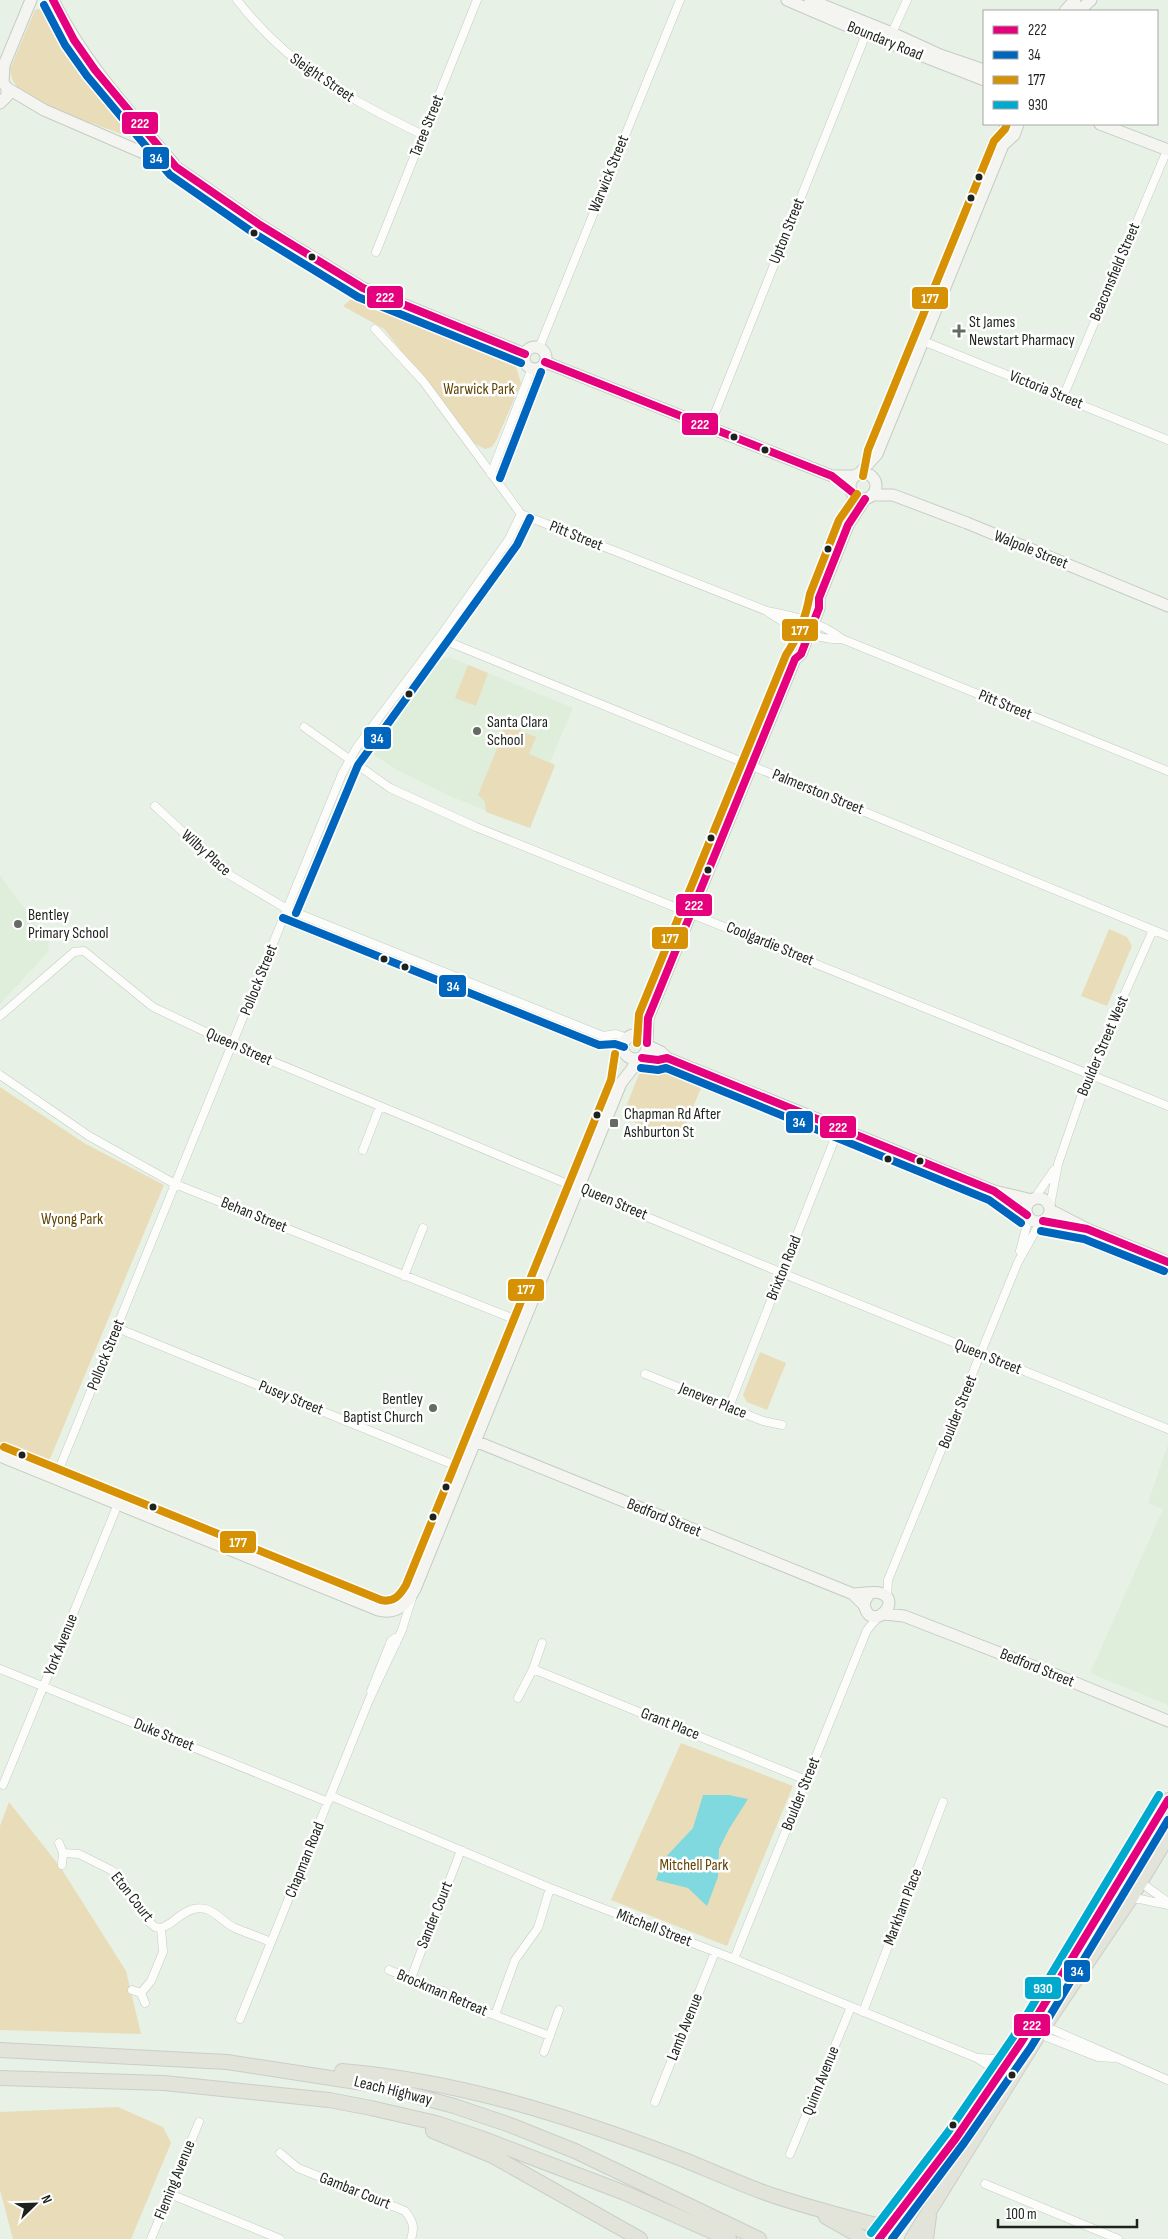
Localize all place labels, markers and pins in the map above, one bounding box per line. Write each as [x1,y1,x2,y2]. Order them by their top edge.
unlabelled marker [974,172,984,182]
unlabelled marker [966,193,976,203]
unlabelled marker [249,228,259,238]
unlabelled marker [307,252,317,262]
place label: St James Newstart Pharmacy [969,313,1075,350]
marker: St James Newstart Pharmacy [953,325,965,337]
unlabelled marker [729,432,739,442]
unlabelled marker [760,445,770,455]
unlabelled marker [823,544,833,554]
unlabelled marker [404,689,414,699]
place label: Santa Clara School [487,713,548,750]
marker: Santa Clara School [471,725,483,737]
unlabelled marker [706,833,716,843]
unlabelled marker [703,865,713,875]
place label: Bentley Primary School [28,906,109,943]
marker: Bentley Primary School [12,918,24,930]
unlabelled marker [379,954,389,964]
unlabelled marker [400,962,410,972]
place label: Chapman Rd After Ashburton St [623,1105,721,1142]
unlabelled marker [592,1110,602,1120]
marker: Chapman Rd After Ashburton St [608,1117,620,1129]
unlabelled marker [883,1154,893,1164]
unlabelled marker [915,1156,925,1166]
place label: Bentley Baptist Church [343,1390,423,1427]
marker: Bentley Baptist Church [427,1402,439,1414]
unlabelled marker [17,1450,27,1460]
unlabelled marker [441,1482,451,1492]
unlabelled marker [148,1502,158,1512]
unlabelled marker [428,1512,438,1522]
unlabelled marker [1007,2070,1017,2080]
unlabelled marker [948,2120,958,2130]

